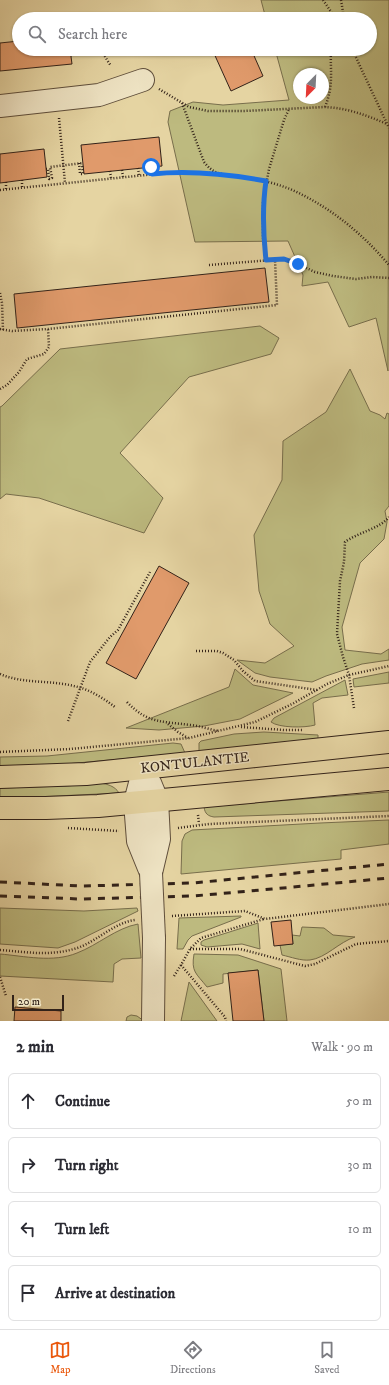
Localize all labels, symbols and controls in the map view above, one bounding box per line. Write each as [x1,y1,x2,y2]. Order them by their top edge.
search box [12,12,377,56]
icon: search [26,23,48,45]
text: Search here [58,25,127,44]
north arrow [293,68,329,104]
route start [142,158,160,176]
route end [289,255,307,273]
street label: KONTULANTIE [140,748,250,778]
scale bar [12,993,64,1012]
text: 20 m [18,995,40,1009]
text: 2 min [16,1036,54,1058]
text: Walk · 90 m [311,1039,373,1055]
icon: ahead [17,1090,39,1112]
text: Continue [55,1092,110,1111]
text: 50 m [346,1093,372,1109]
icon: right [17,1154,39,1176]
text: Turn right [55,1156,118,1175]
text: 30 m [348,1157,372,1173]
icon: left [17,1218,39,1240]
text: Turn left [55,1220,109,1239]
text: 10 m [348,1221,372,1237]
icon: arrive [17,1282,39,1304]
text: Arrive at destination [55,1284,175,1303]
tab: Map [49,1339,71,1377]
tab: Directions [170,1339,216,1377]
tab: Saved [314,1339,340,1377]

